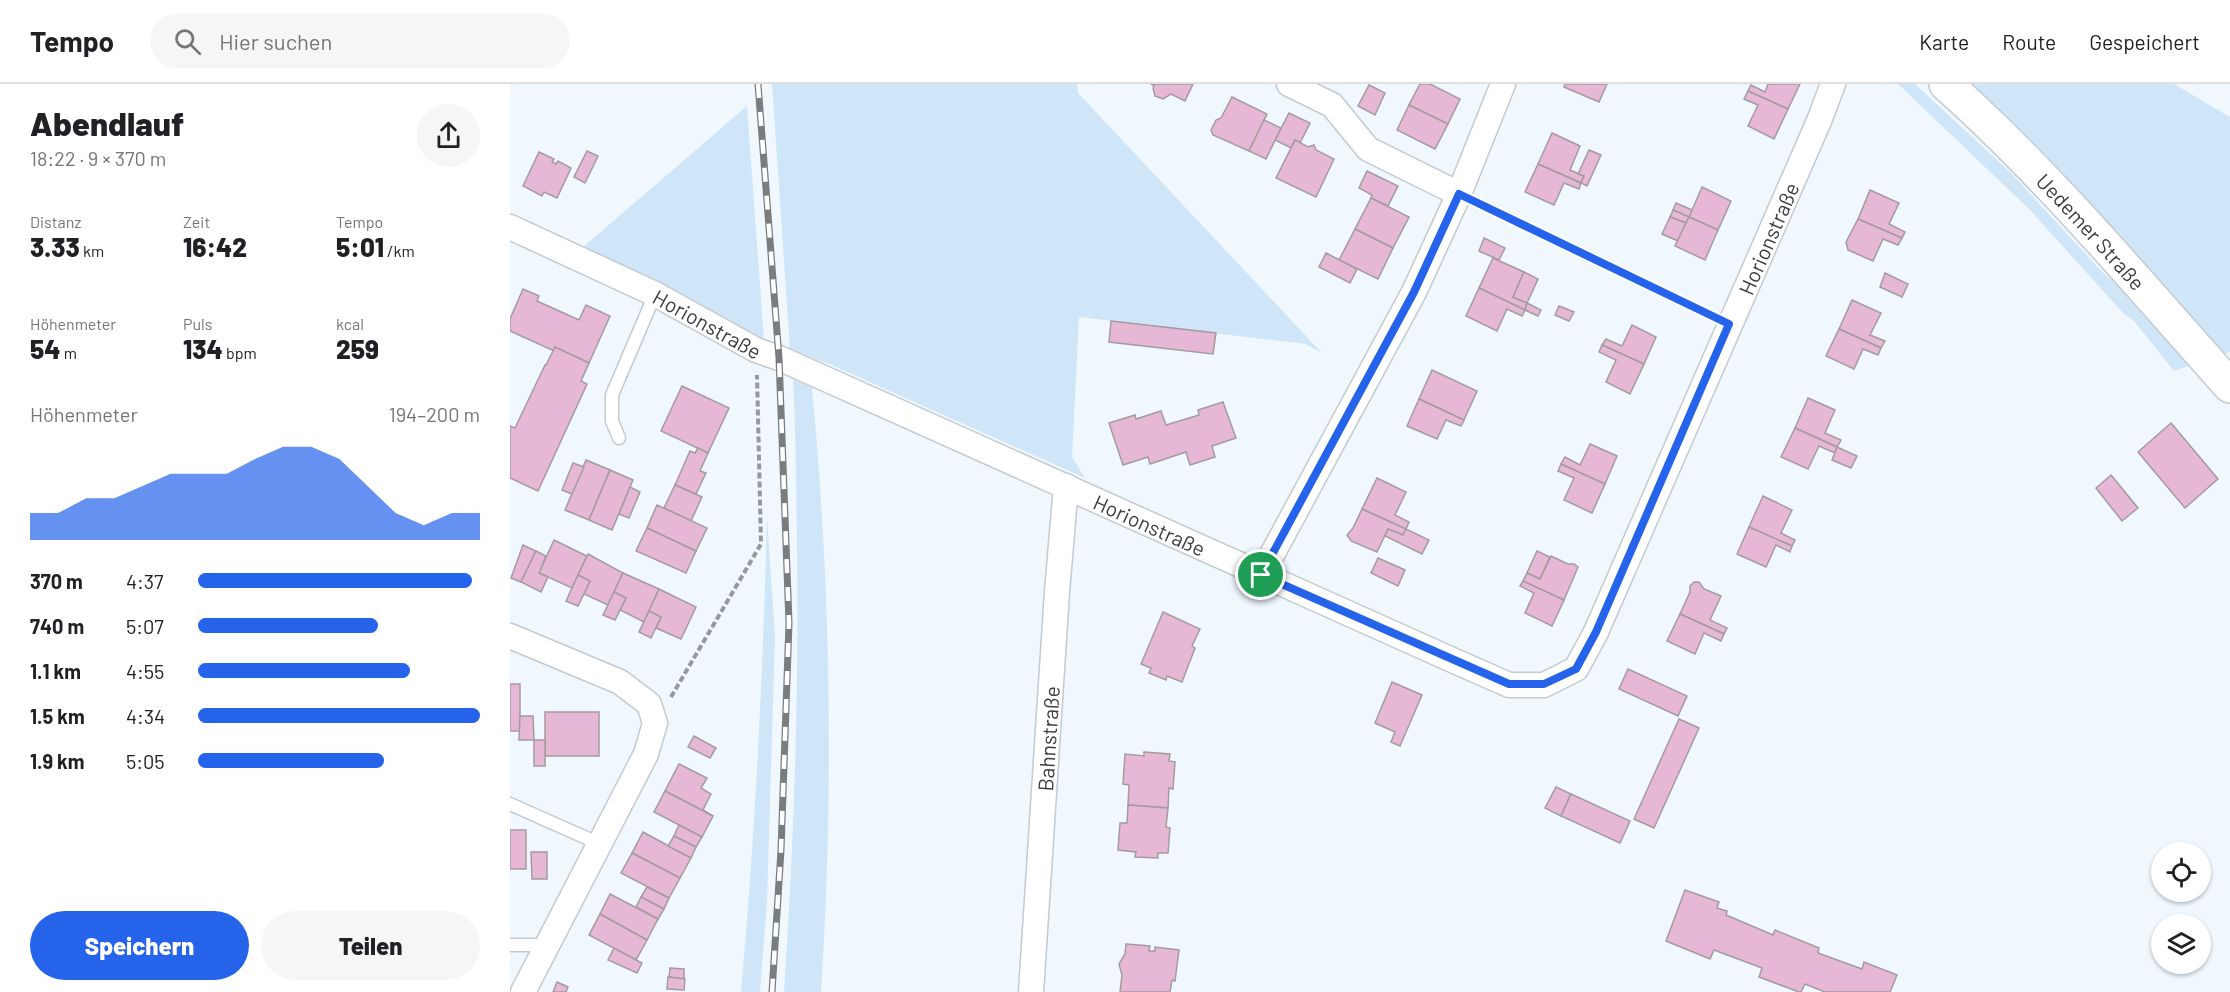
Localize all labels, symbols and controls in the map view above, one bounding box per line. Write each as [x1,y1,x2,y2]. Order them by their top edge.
search box [150,14,570,68]
text: Tempo [30,24,114,58]
icon: search [171,25,204,58]
text: Hier suchen [219,28,332,54]
text: Karte [1919,29,1969,54]
text: Route [2002,29,2056,54]
text: Gespeichert [2089,29,2200,54]
text: Abendlauf [30,103,184,143]
button: share [417,104,480,167]
text: 18:22 · 9 × 370 m [30,146,166,170]
street label: Uedemer Straße [2032,168,2151,294]
street label: Horionstraße [1732,178,1803,298]
text: Distanz [30,212,81,231]
text: Zeit [183,212,210,231]
text: Tempo [336,212,383,231]
text: 3.33 [30,231,80,262]
text: 16:42 [183,231,247,262]
text: 5:01 [336,231,384,262]
text: km [80,241,104,260]
text: /km [384,241,415,260]
street label: Horionstraße [649,283,766,363]
text: Höhenmeter [30,314,116,333]
text: Puls [183,314,212,333]
text: kcal [336,314,364,333]
text: 54 [30,333,60,364]
text: 134 [183,333,223,364]
text: 259 [336,333,379,364]
text: m [60,343,77,362]
text: bpm [223,343,257,362]
text: Höhenmeter [30,402,138,426]
text: 194–200 m [389,402,480,426]
street label: Horionstraße [1090,488,1210,560]
pin [1235,549,1286,600]
icon: arrive [1244,558,1277,591]
text: 370 m [30,569,83,593]
text: 4:37 [126,569,164,593]
text: 740 m [30,614,84,638]
text: 5:07 [126,614,164,638]
text: 1.1 km [30,659,81,683]
text: 4:55 [126,659,164,683]
street label: Bahnstraße [1032,685,1063,792]
text: 1.5 km [30,704,85,728]
text: 4:34 [126,704,165,728]
text: 1.9 km [30,749,84,773]
text: 5:05 [126,749,165,773]
map controls [2151,842,2211,974]
button: locate [2151,842,2211,902]
button: Speichern [30,911,249,980]
button: Teilen [261,911,480,980]
button: layers [2151,914,2211,974]

